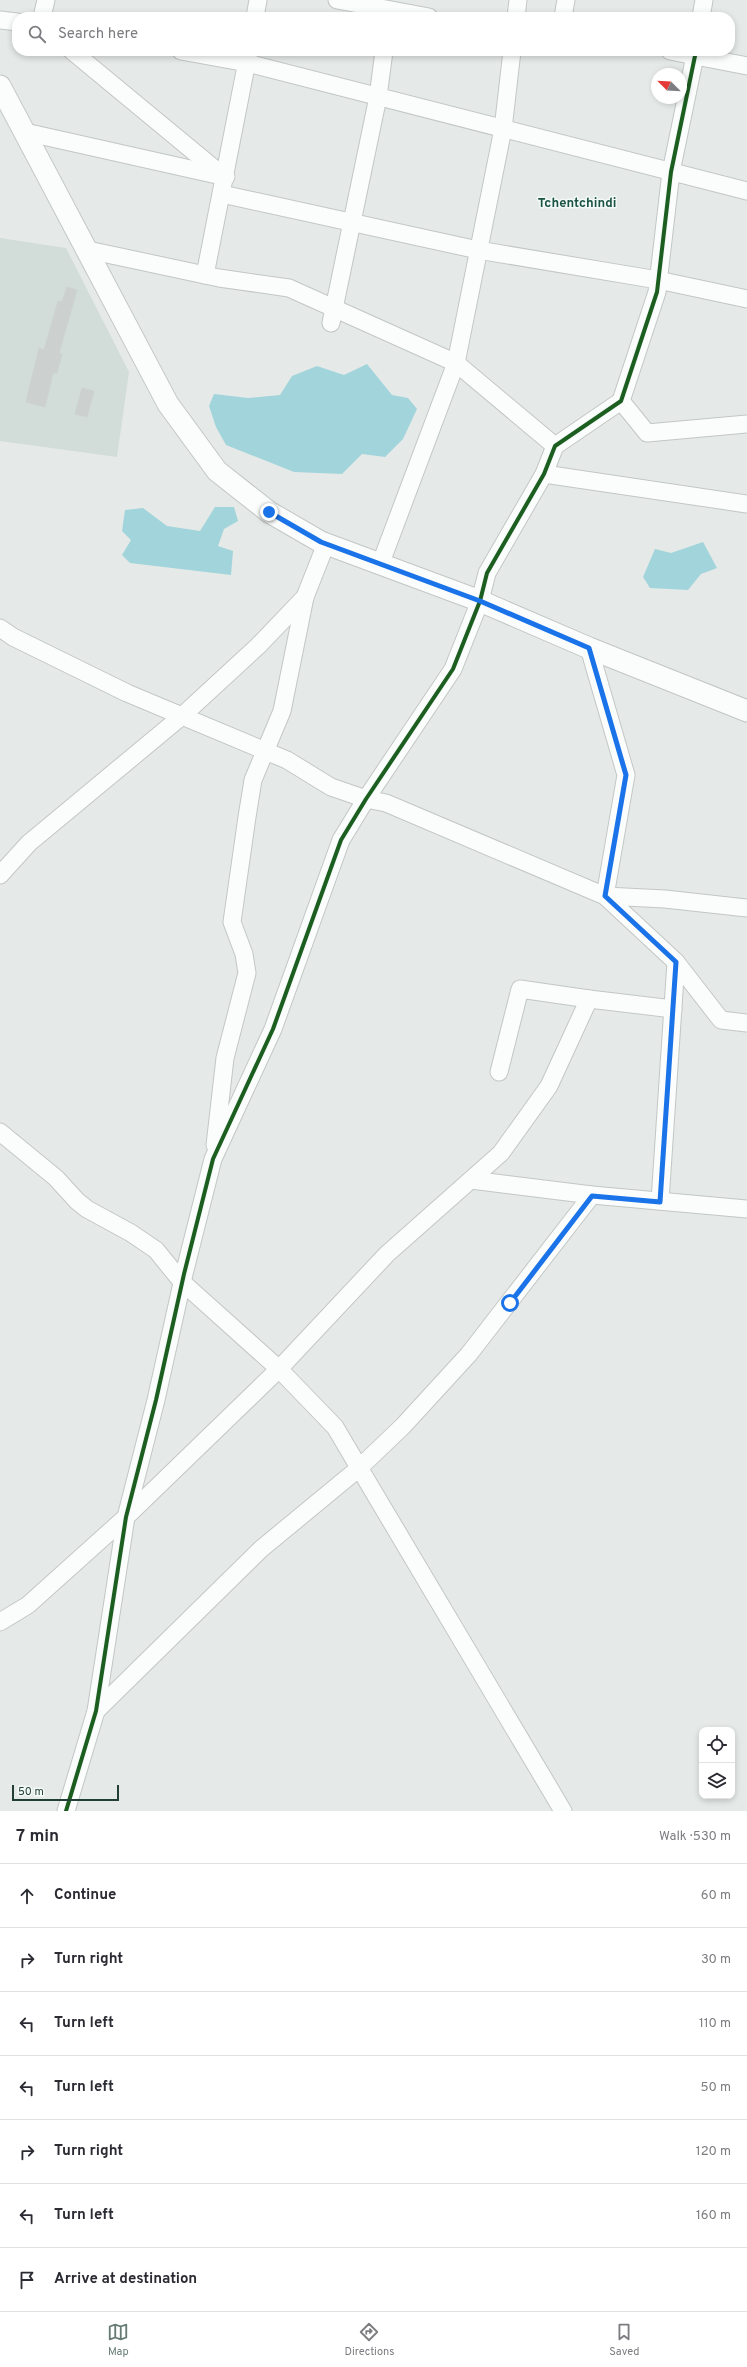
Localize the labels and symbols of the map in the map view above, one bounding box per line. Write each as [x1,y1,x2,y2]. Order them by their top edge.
north arrow [651,68,687,104]
district label: Tchentchindi [538,196,616,212]
route end [260,503,278,521]
route start [501,1294,519,1312]
scale bar [12,1783,119,1802]

